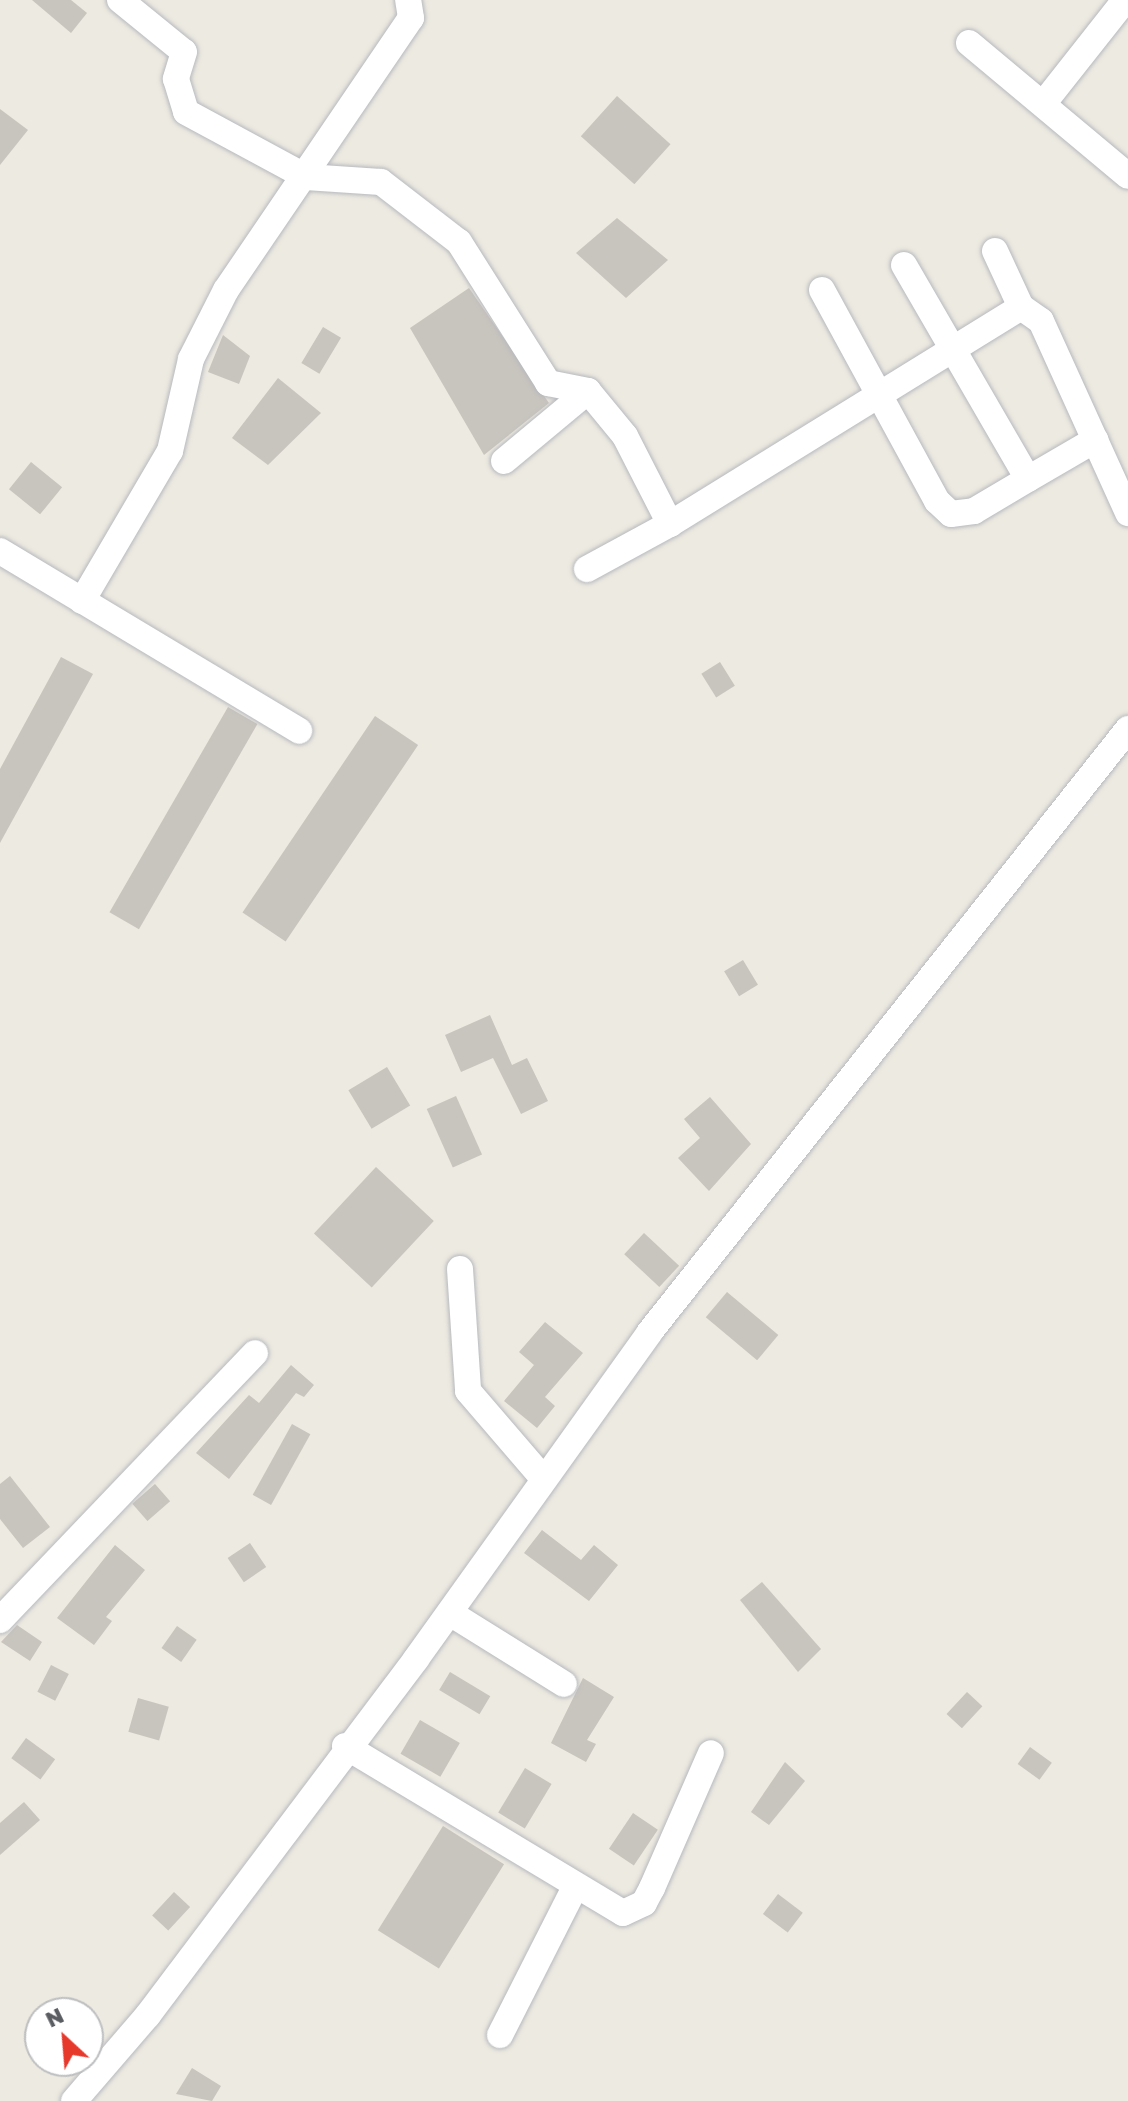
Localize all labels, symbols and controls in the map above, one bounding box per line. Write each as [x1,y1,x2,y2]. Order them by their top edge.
north arrow [24,1997,104,2077]
text: N [41,2001,68,2033]

